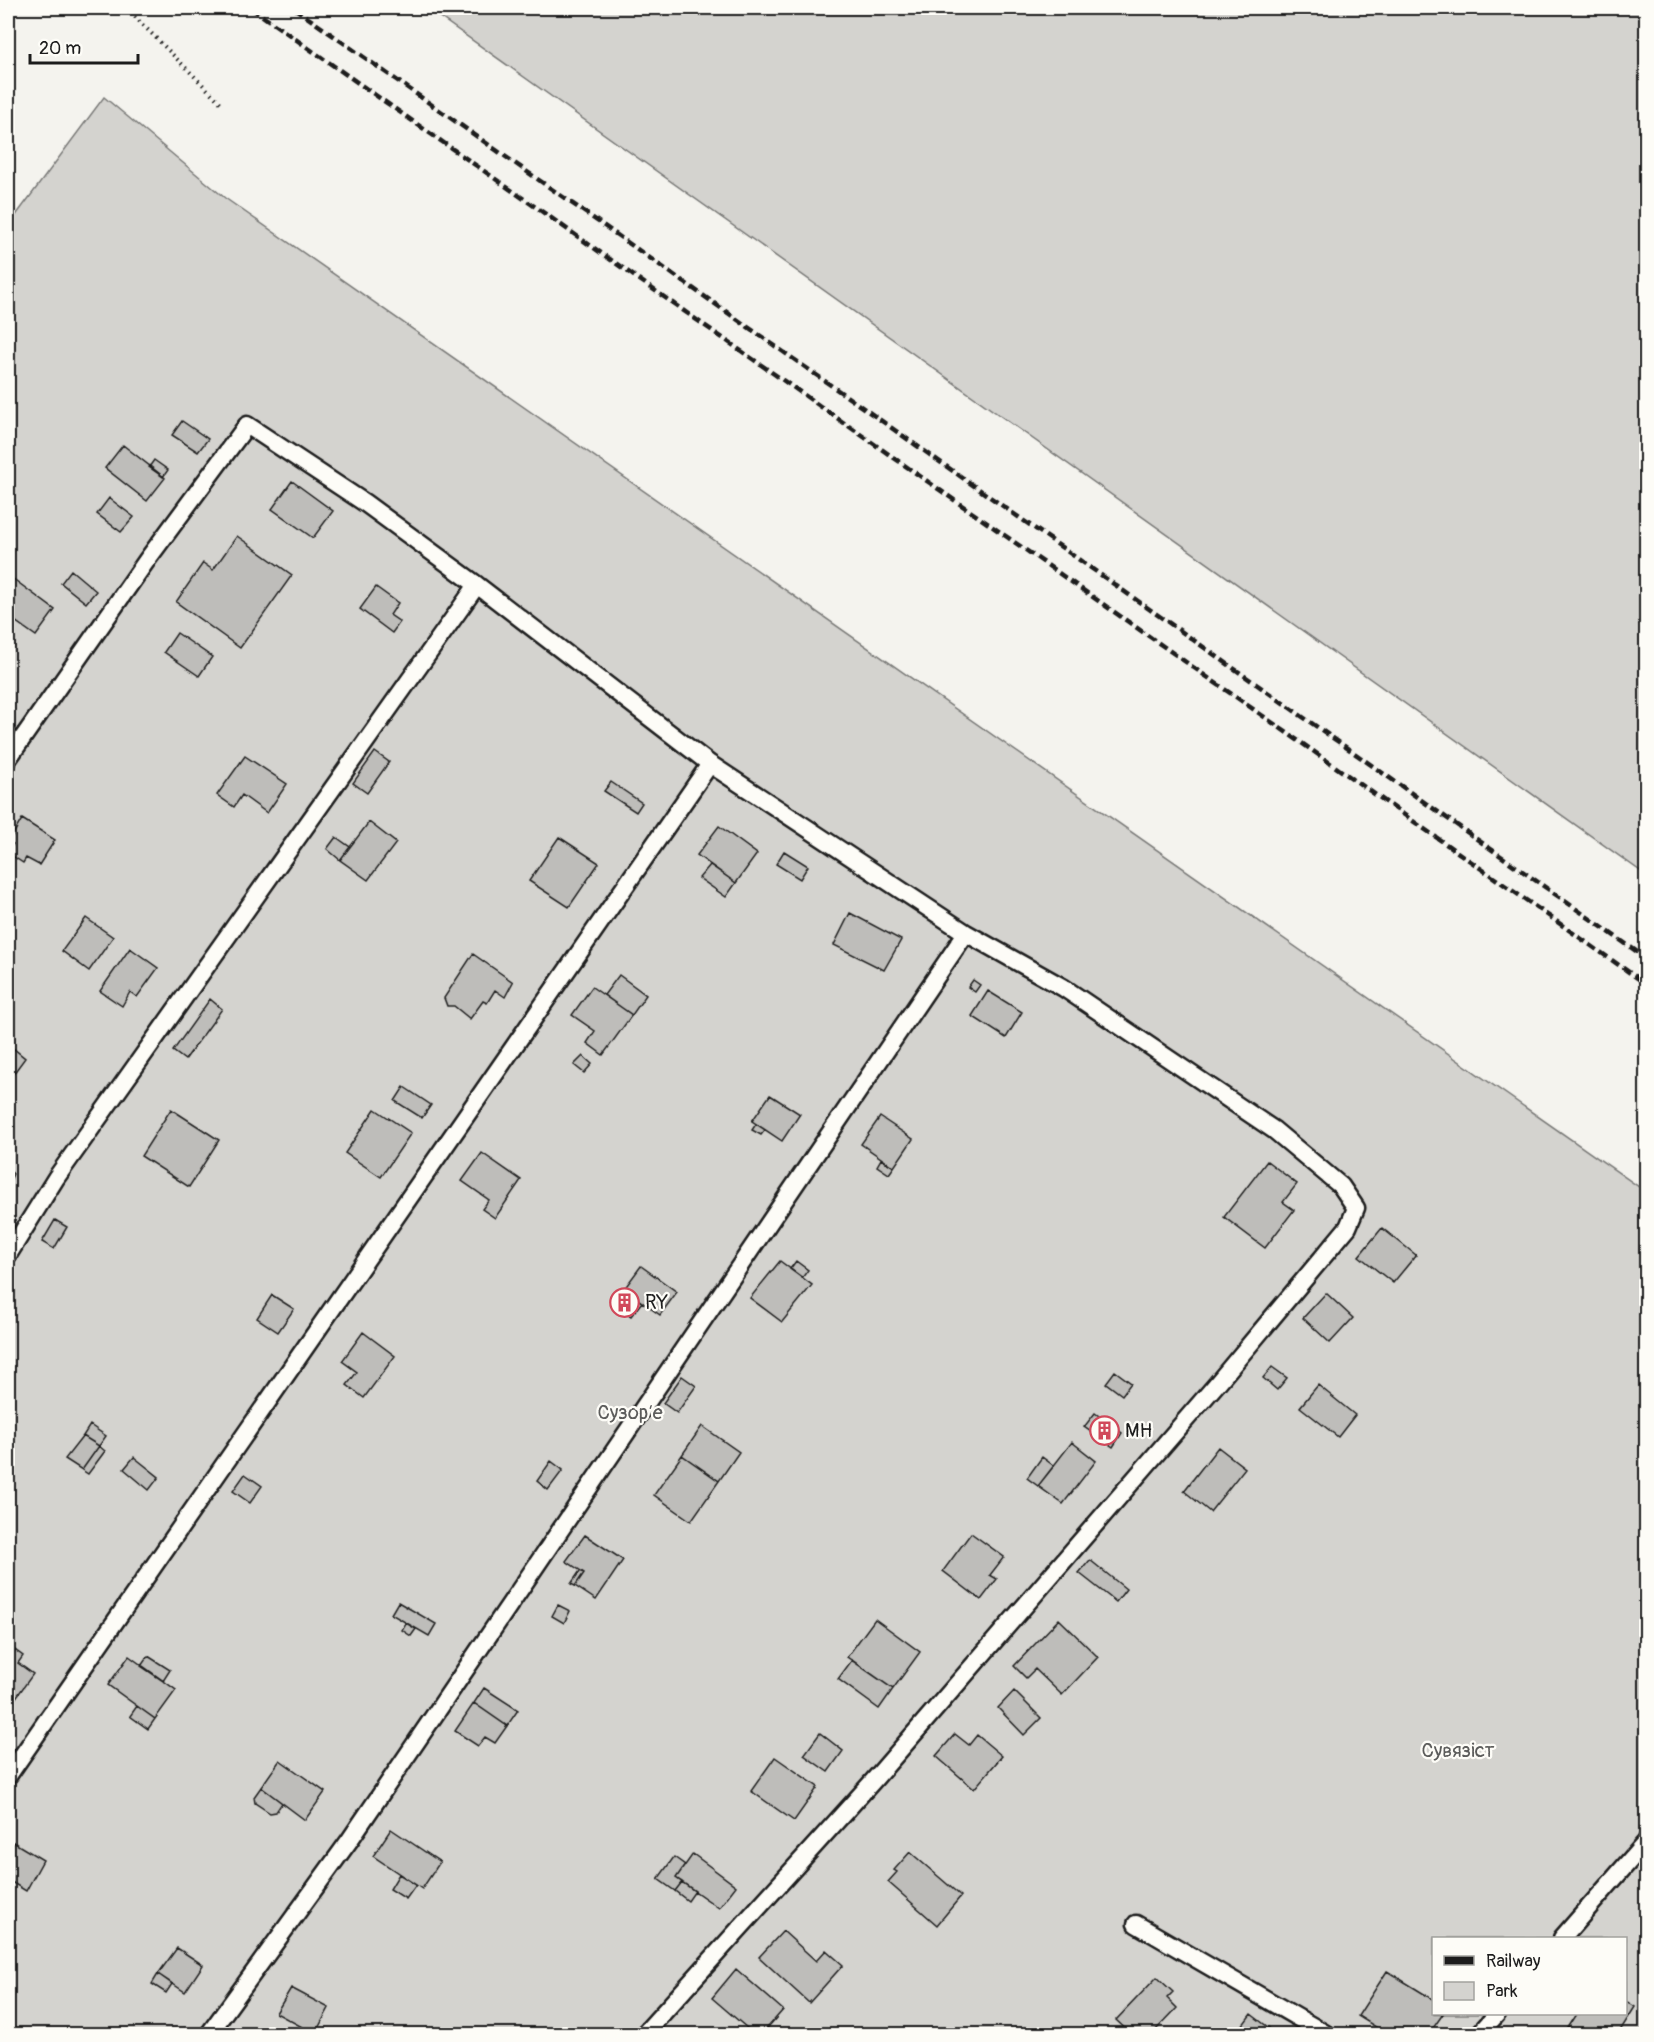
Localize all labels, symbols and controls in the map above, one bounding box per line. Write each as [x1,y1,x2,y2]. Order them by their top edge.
scale bar [30,27,138,65]
text: 20 m [39,37,81,60]
building icon: RY [608,1286,640,1318]
place label: RY [645,1290,669,1315]
park label: Сузорʼе [597,1400,663,1425]
building icon: МН [1088,1414,1120,1446]
place label: МН [1125,1418,1152,1443]
park label: Сувязіст [1421,1738,1495,1763]
legend [1432,1937,1627,2015]
text: Railway [1486,1950,1541,1973]
text: Park [1486,1980,1518,2003]

